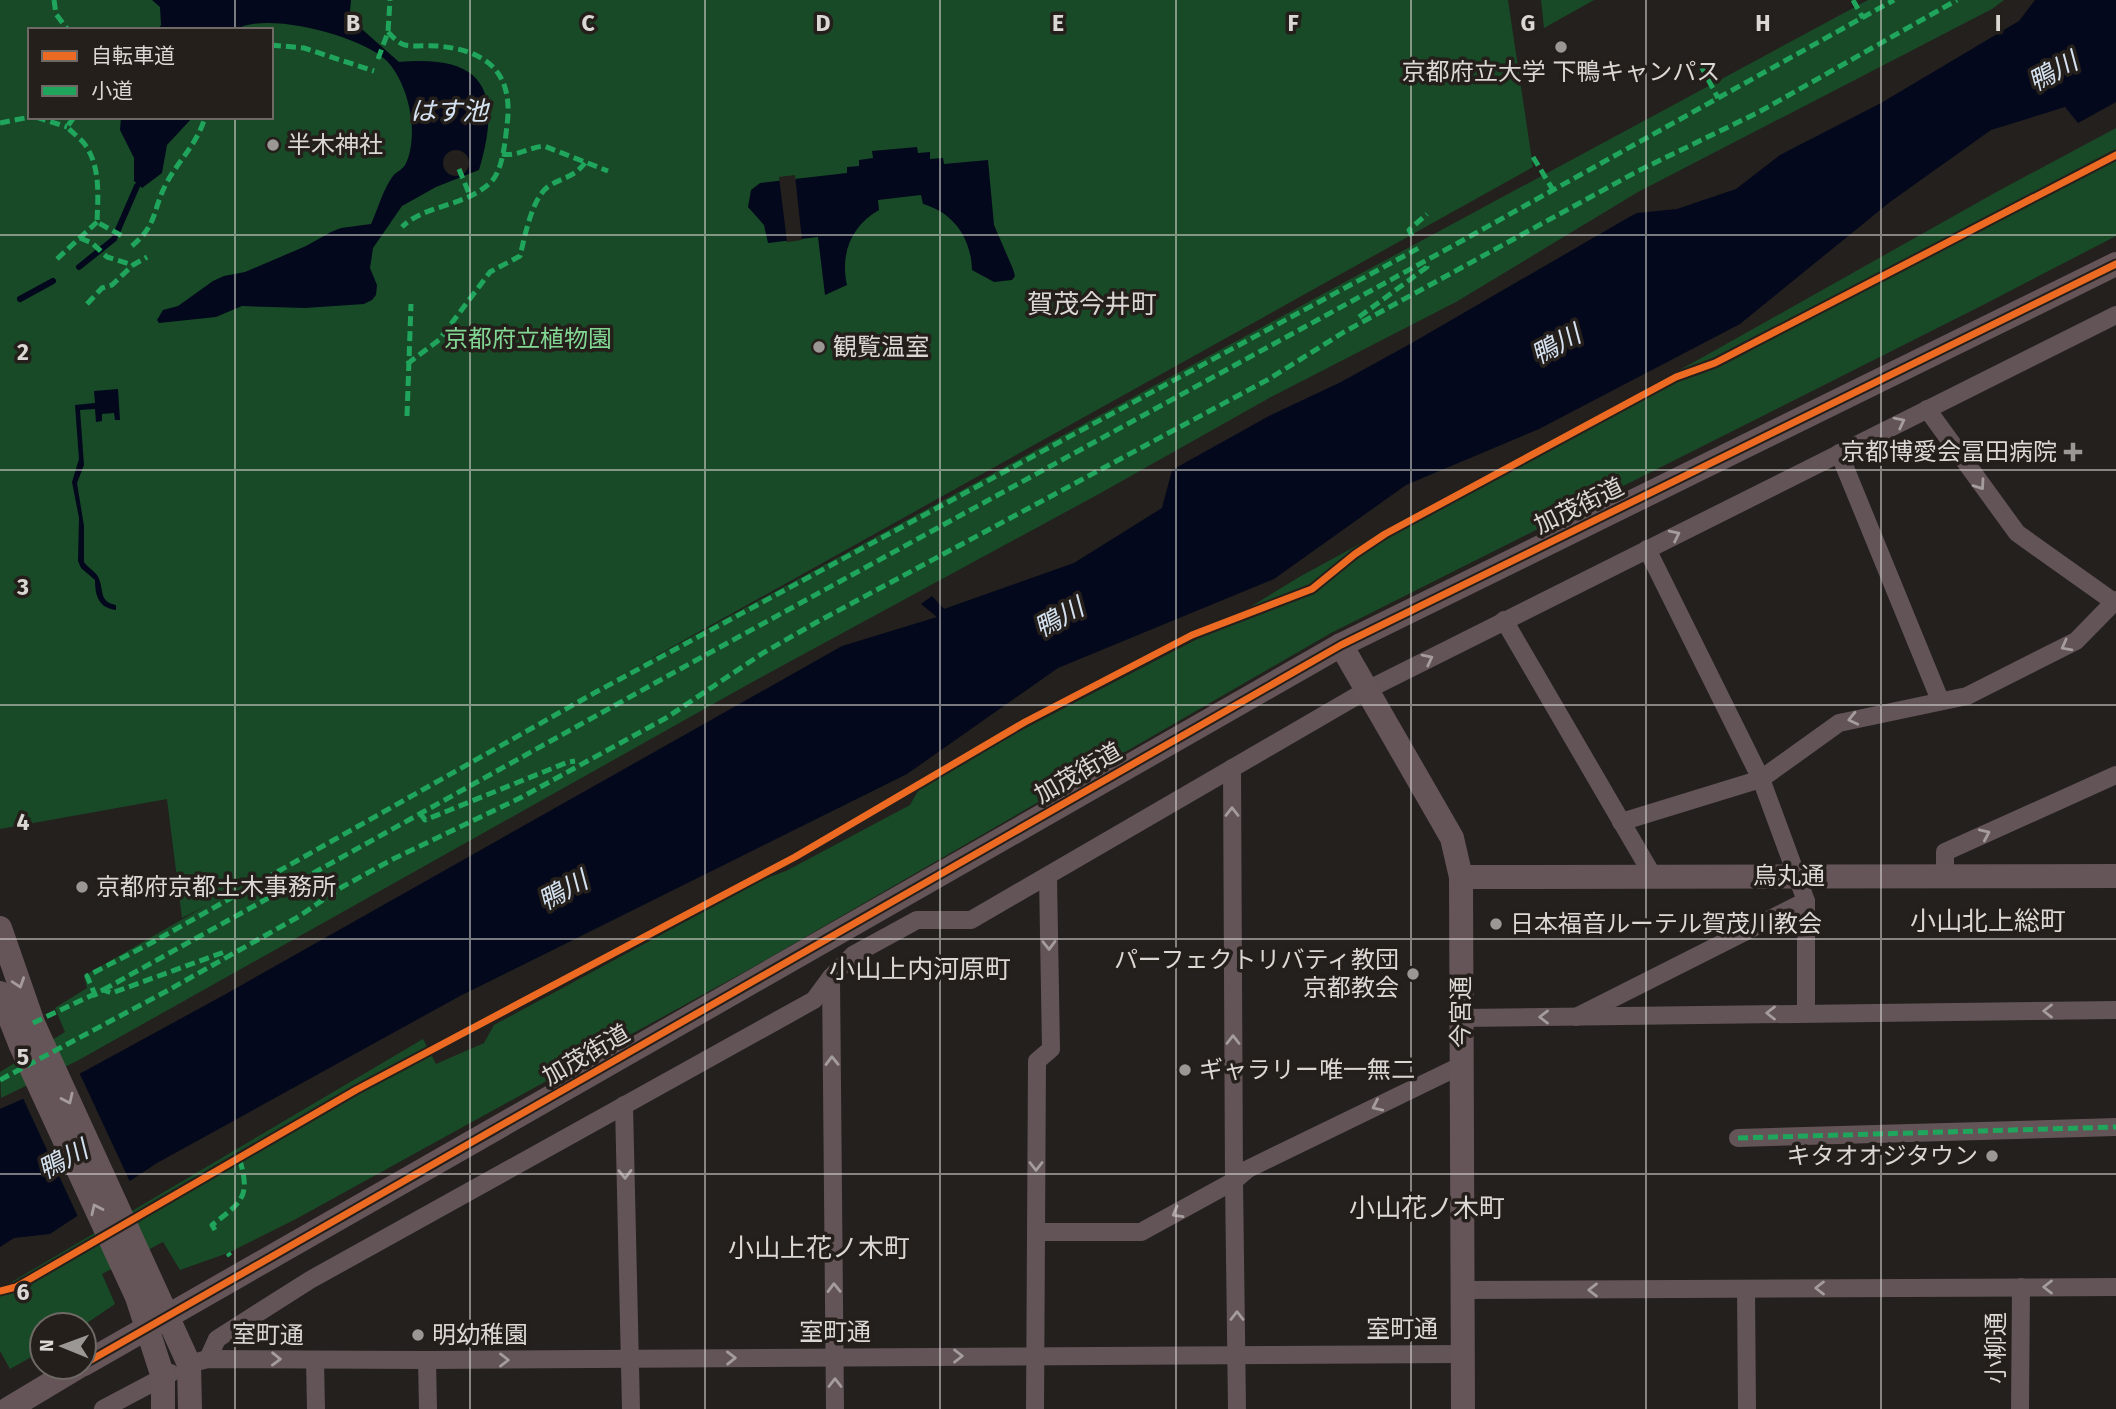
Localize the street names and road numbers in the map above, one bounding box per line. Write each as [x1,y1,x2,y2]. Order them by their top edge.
street label: 加茂街道 [1530,472,1628,540]
street label: 加茂街道 [1029,737,1127,809]
street label: 烏丸通 [1753,862,1825,890]
street label: 今宮通 [1447,976,1475,1048]
street label: 加茂街道 [537,1019,635,1091]
street label: 小柳通 [1982,1312,2010,1384]
street label: 室町通 [1366,1315,1438,1343]
street label: 室町通 [799,1318,871,1346]
street label: 室町通 [232,1320,304,1350]

